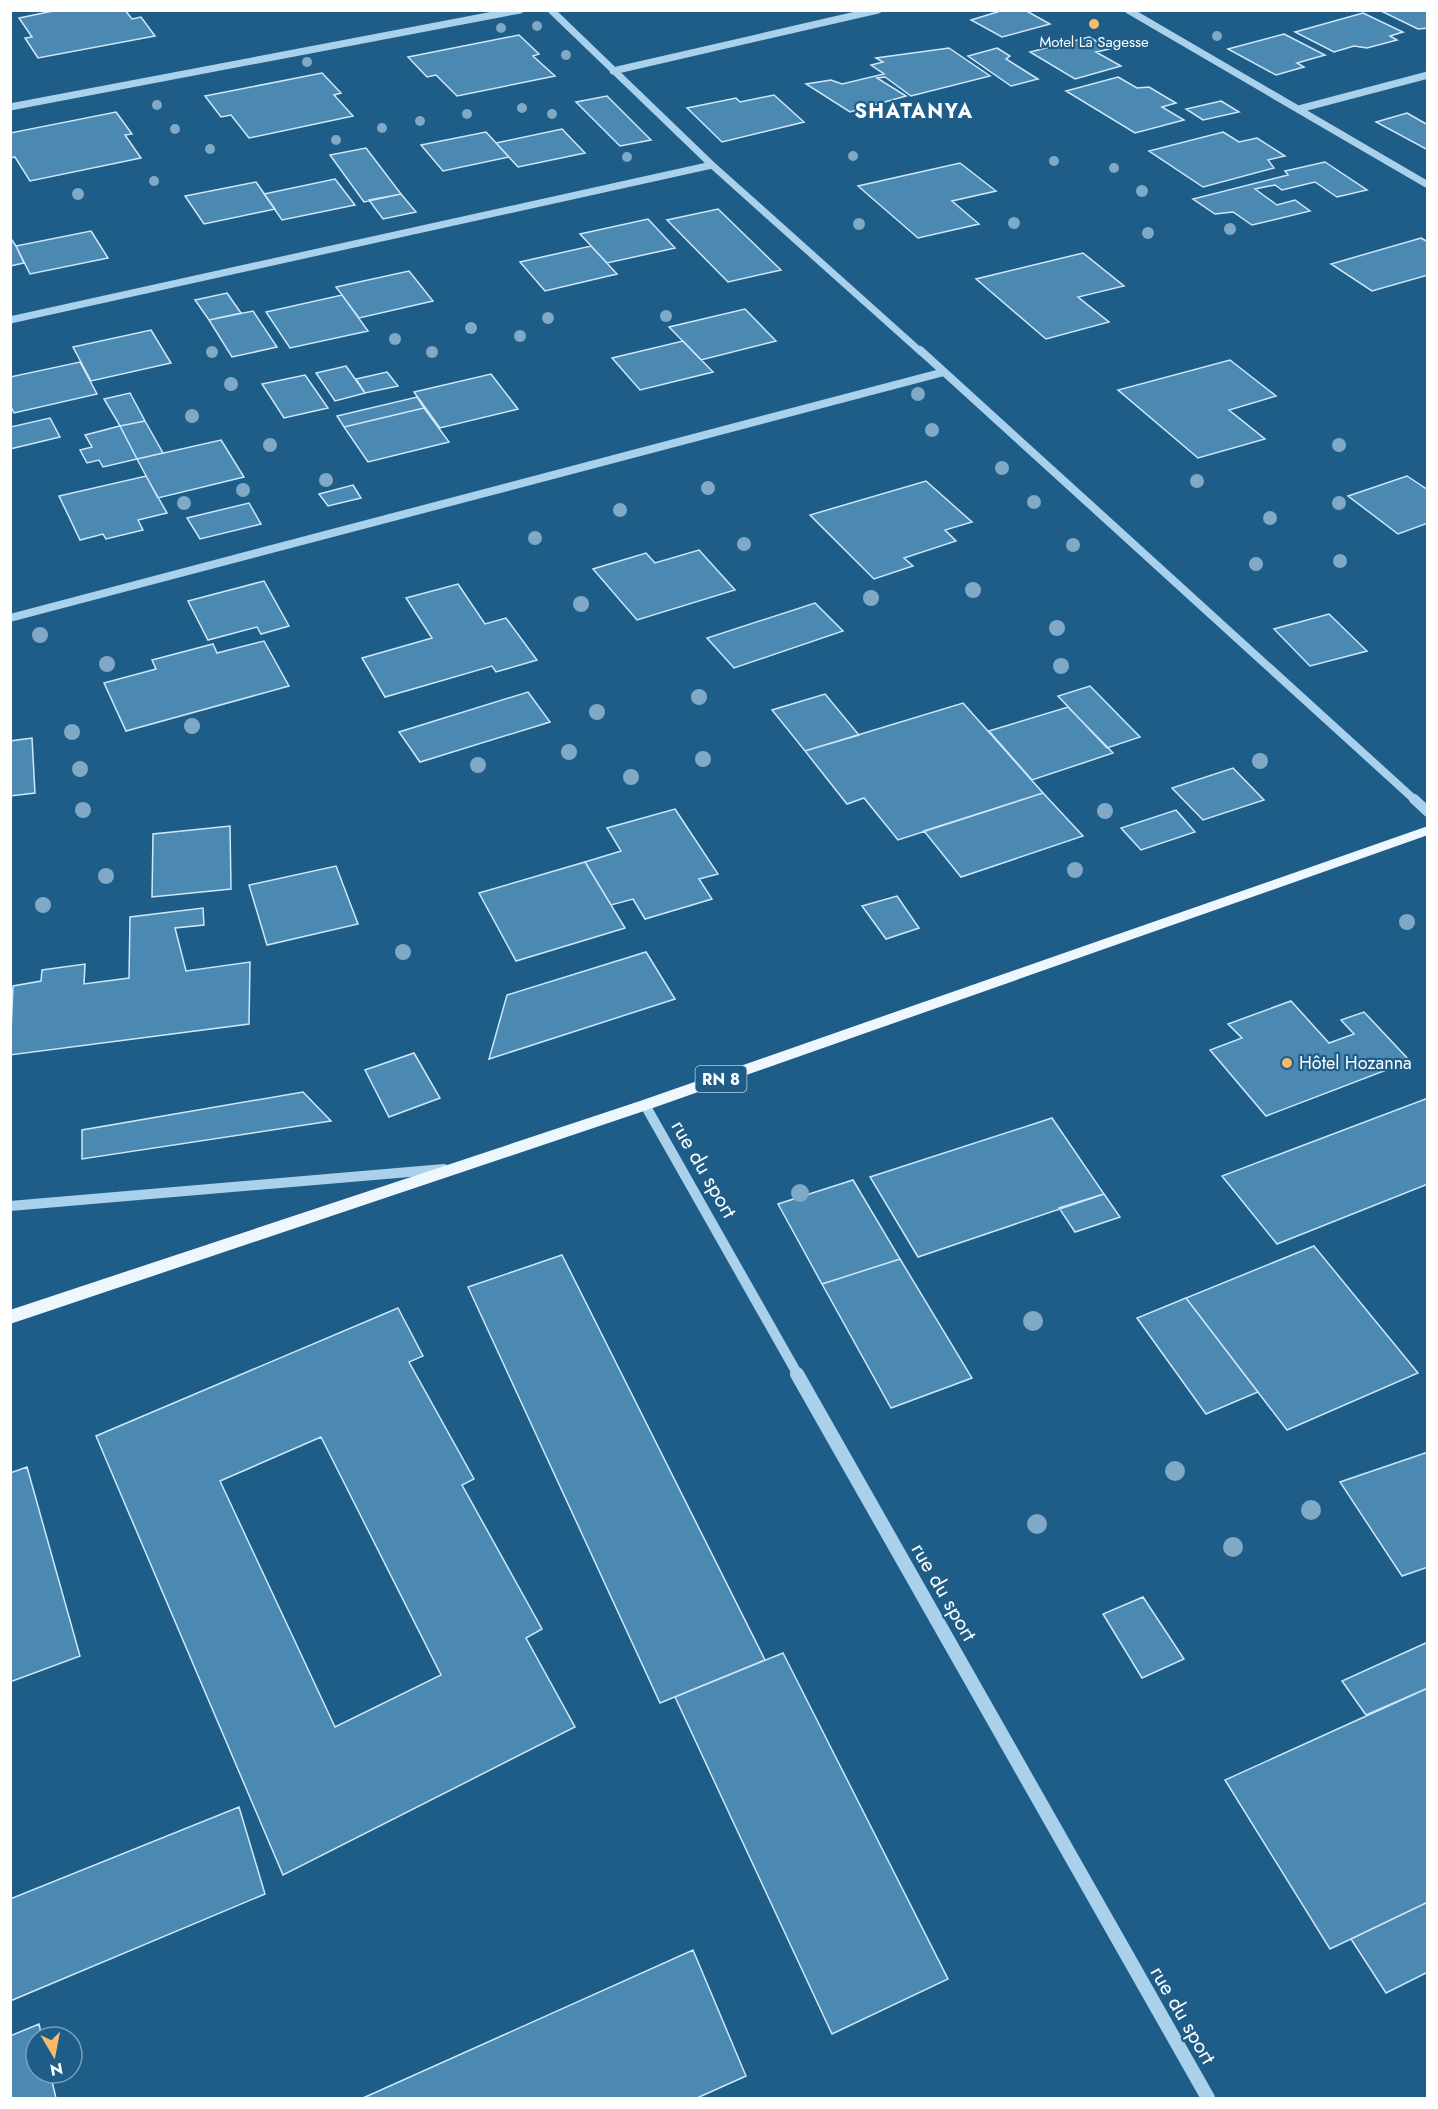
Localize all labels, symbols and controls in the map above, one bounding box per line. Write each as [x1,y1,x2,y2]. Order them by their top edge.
marker: Motel La Sagesse [1087,17,1101,31]
place label: Motel La Sagesse [1039,31,1149,53]
district label: SHATANYA [854,97,974,126]
place label: Hôtel Hozanna [1299,1050,1412,1076]
marker: Hôtel Hozanna [1280,1056,1294,1070]
road number: RN 8 [696,1066,746,1092]
street label: rue du sport [664,1114,744,1224]
street label: rue du sport [904,1537,984,1647]
street label: rue du sport [1143,1960,1223,2070]
north arrow [24,2025,84,2085]
text: N [48,2057,65,2082]

